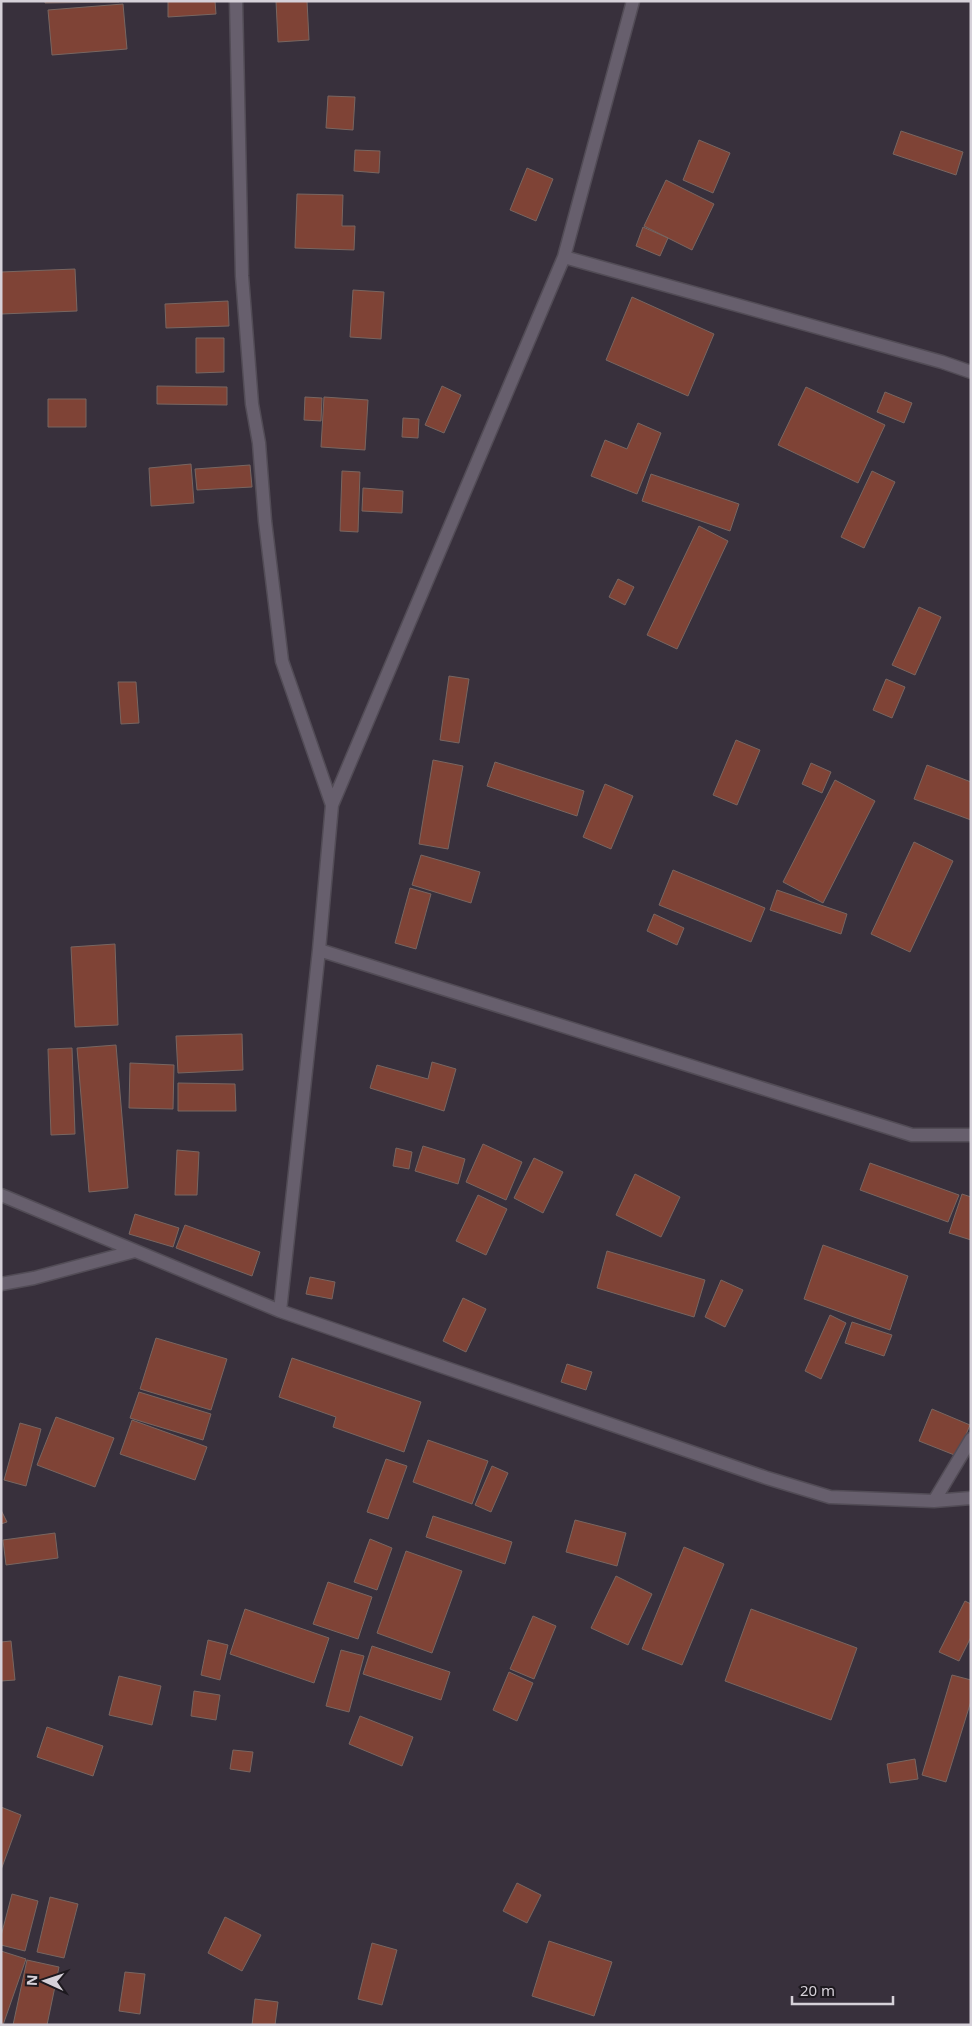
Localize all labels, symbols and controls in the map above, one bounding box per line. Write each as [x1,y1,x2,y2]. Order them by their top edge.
north arrow [20,1956,70,2006]
text: N [22,1974,41,1986]
scale bar [792,1974,893,2006]
text: 20 m [800,1980,835,2000]

